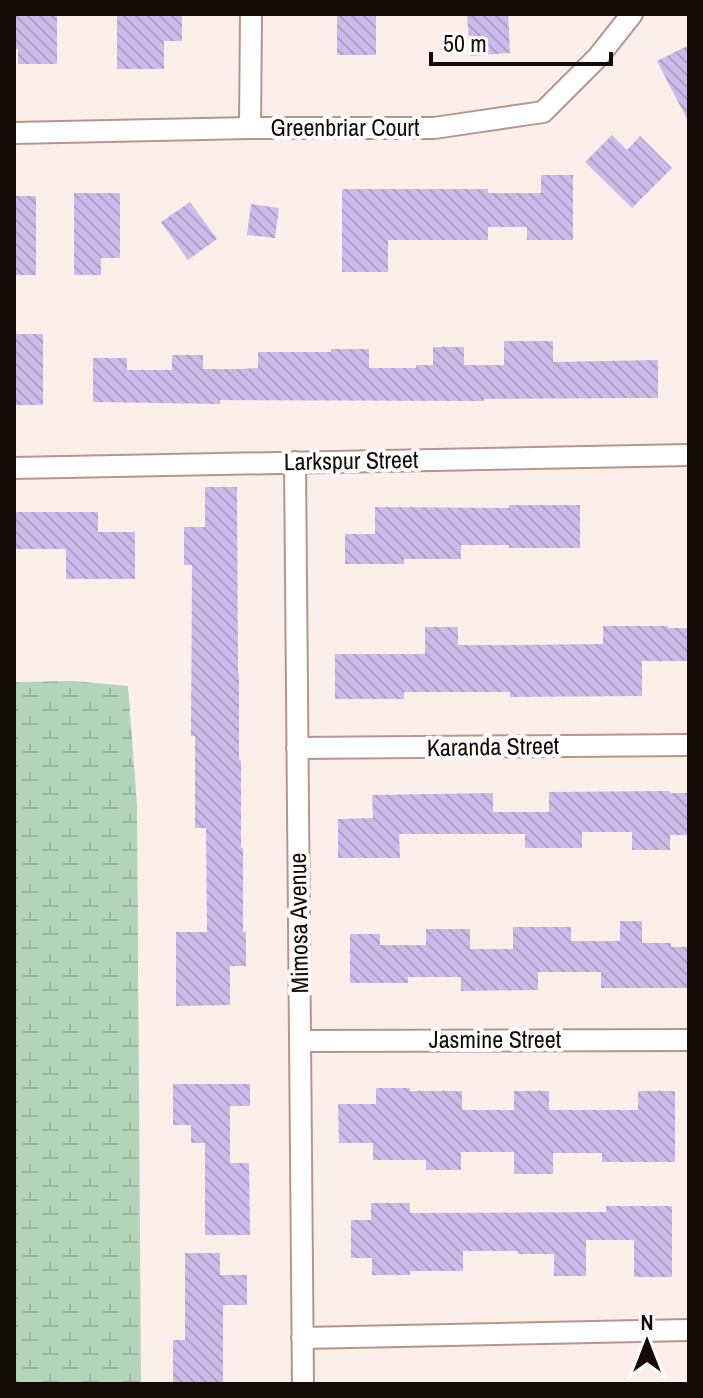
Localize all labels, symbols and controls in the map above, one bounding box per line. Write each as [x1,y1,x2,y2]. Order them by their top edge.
scale bar [431,16,611,66]
text: 50 m [443,27,487,59]
street label: Greenbriar Court [271,111,420,143]
street label: Larkspur Street [283,443,419,477]
street label: Karanda Street [427,729,560,763]
street label: Mimosa Avenue [281,852,315,994]
street label: Jasmine Street [429,1023,562,1055]
north arrow [607,1302,687,1382]
text: N [640,1307,654,1337]

